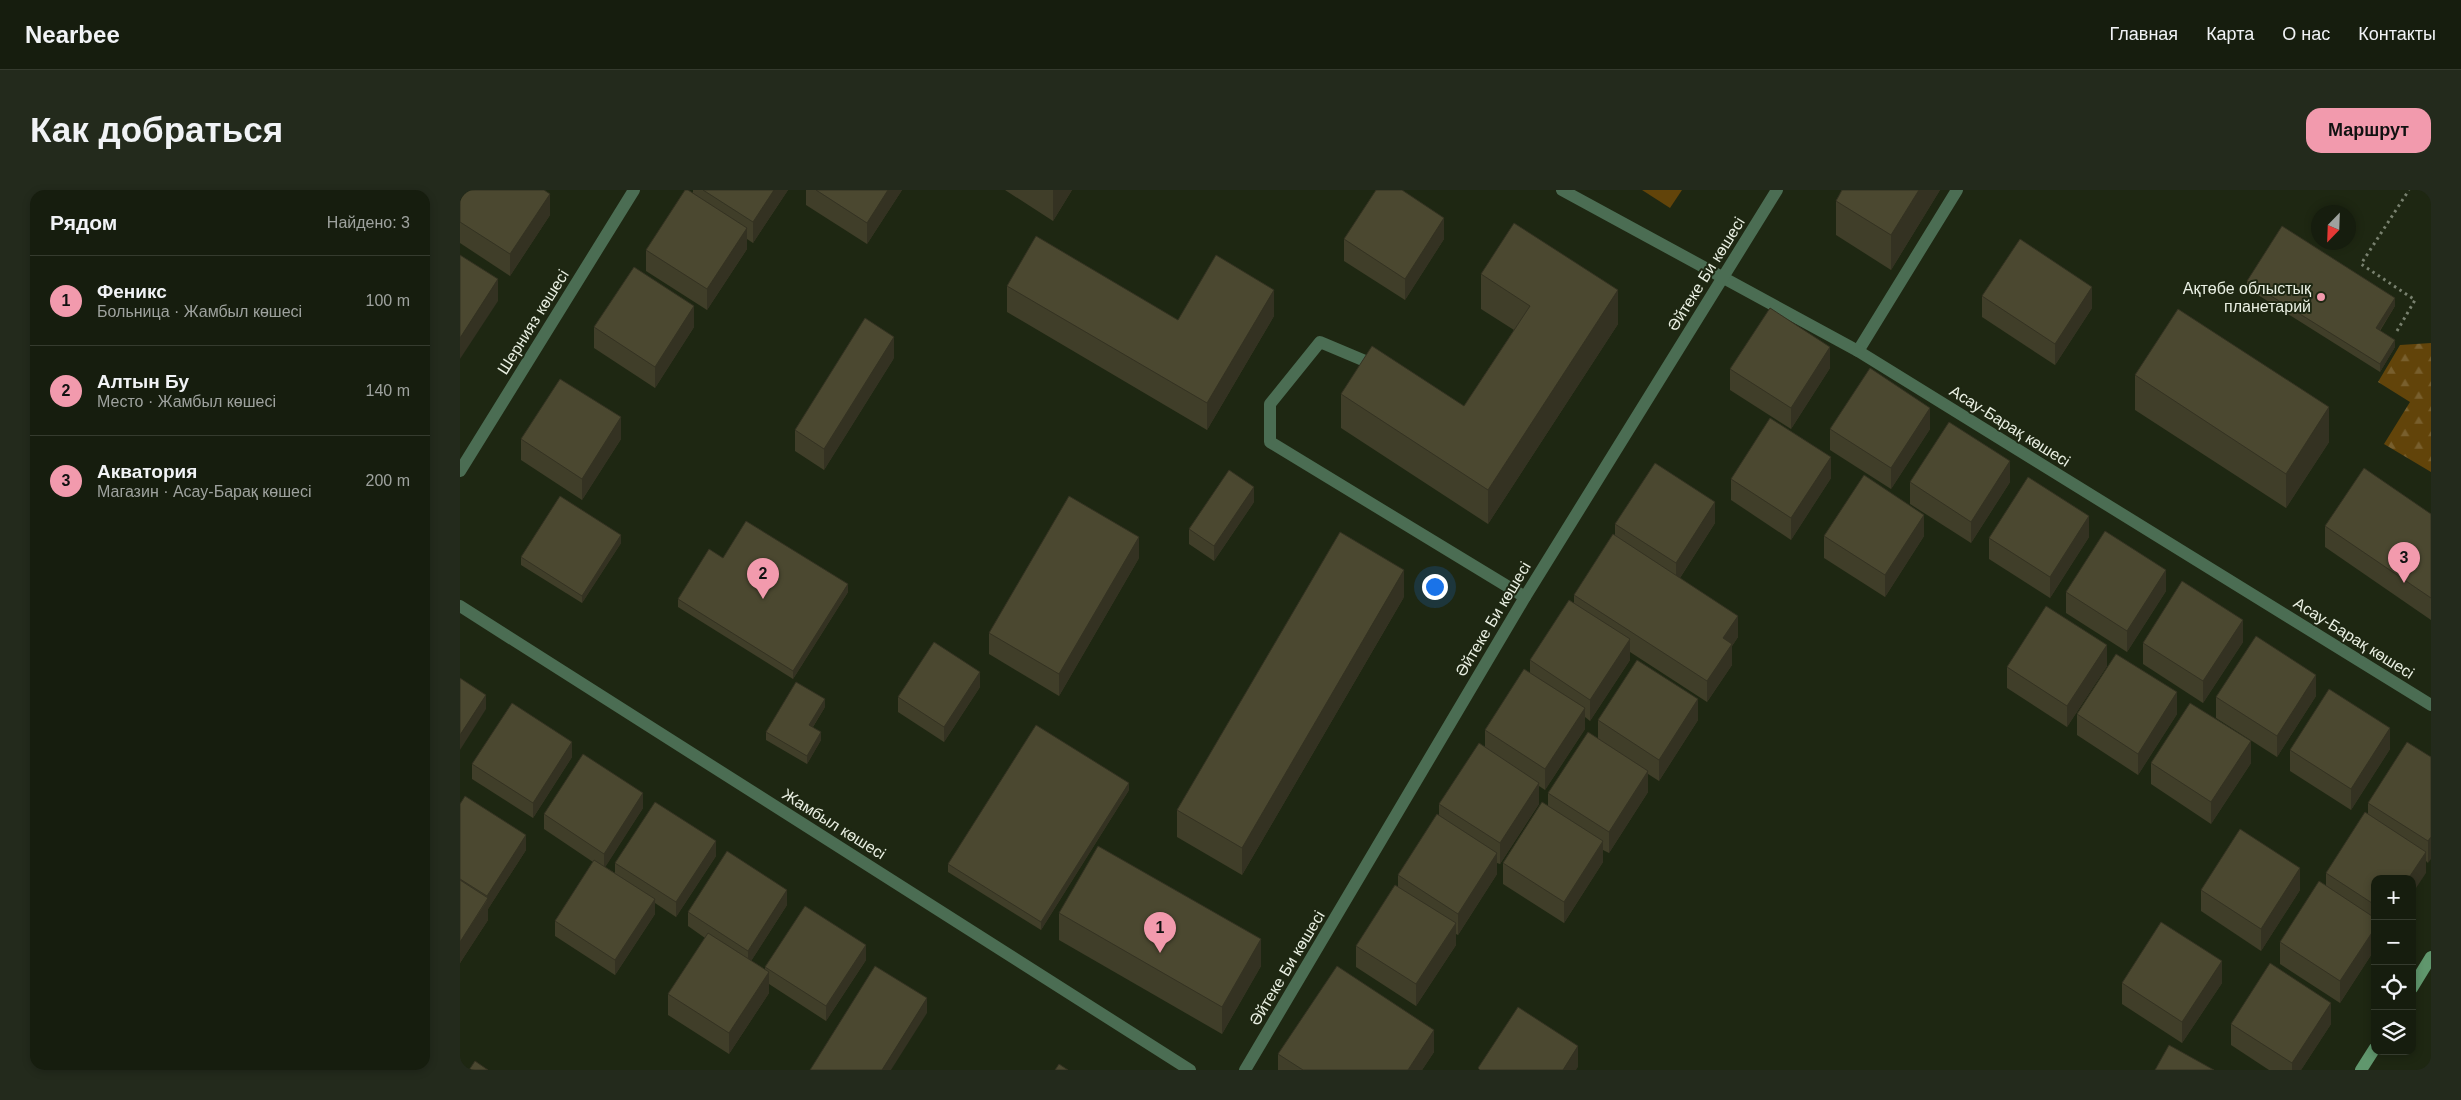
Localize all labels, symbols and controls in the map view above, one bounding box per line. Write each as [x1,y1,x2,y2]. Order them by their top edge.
text: Nearbee [25,21,120,48]
text: Главная [2110,24,2178,44]
text: Карта [2206,24,2254,44]
text: О нас [2282,24,2330,44]
text: Контакты [2358,24,2436,44]
button: Маршрут [2306,108,2431,153]
text: Как добраться [30,110,283,149]
north arrow [2311,205,2356,250]
text: Рядом [50,211,117,234]
text: Найдено: 3 [327,214,410,231]
street label: Әйтеке Би көшесі [1664,214,1748,334]
street label: Шернияз көшесі [494,267,572,377]
place label: Ақтөбе облыстық планетарий [2183,280,2312,315]
text: Феникс [97,281,167,302]
marker: Ақтөбе облыстық планетарий [2315,291,2327,303]
text: 1 [62,292,70,309]
text: 100 m [366,292,410,309]
text: Больница · Жамбыл көшесі [97,303,302,320]
text: Алтын Бу [97,371,189,392]
text: 2 [62,382,70,399]
text: 140 m [366,382,410,399]
street label: Асау-Барақ көшесі [1947,382,2073,470]
text: Место · Жамбыл көшесі [97,393,276,410]
text: Акватория [97,461,197,482]
text: 3 [62,472,70,489]
text: 200 m [366,472,410,489]
text: Магазин · Асау-Барақ көшесі [97,483,311,500]
pin: 3 [2388,542,2420,583]
pin: 2 [747,558,779,599]
street label: Әйтеке Би көшесі [1452,559,1534,679]
your location [1422,574,1448,600]
street label: Асау-Барақ көшесі [2291,594,2417,682]
street label: Жамбыл көшесі [779,785,889,863]
map controls [2371,875,2416,1055]
button: + [2371,875,2416,920]
street label: Әйтеке Би көшесі [1246,908,1328,1028]
pin: 1 [1144,912,1176,953]
button: − [2371,920,2416,965]
button: locate [2371,965,2416,1010]
button: layers [2371,1010,2416,1055]

